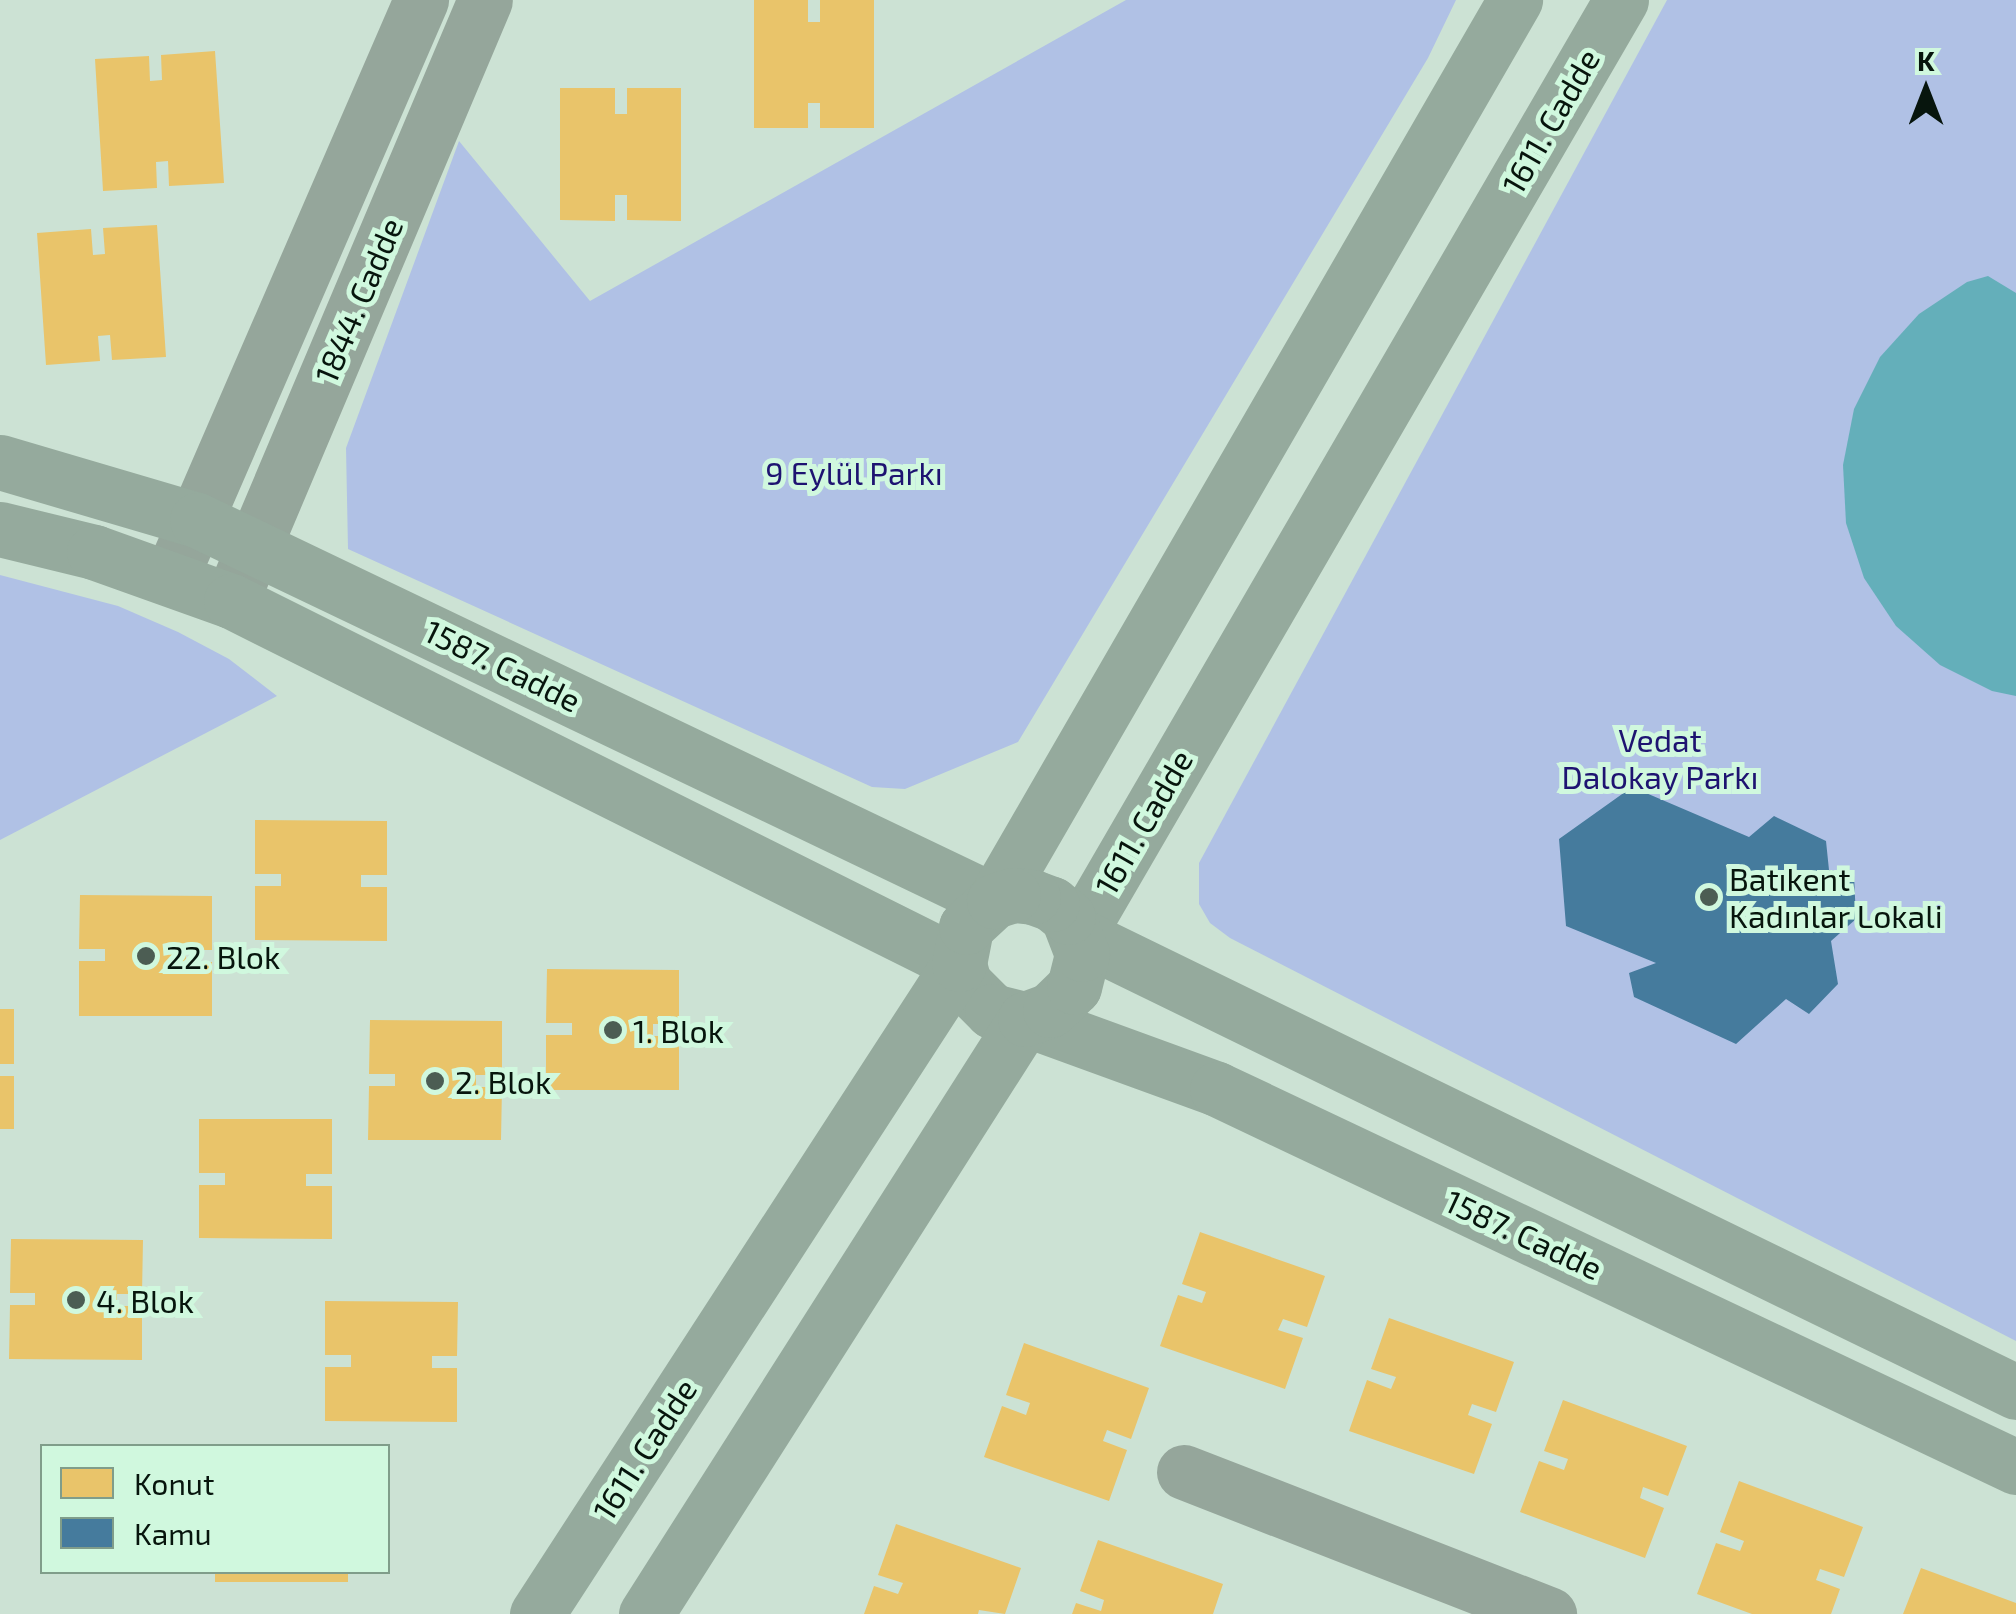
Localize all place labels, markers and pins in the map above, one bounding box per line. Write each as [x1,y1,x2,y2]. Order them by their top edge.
place label: Batıkent Kadınlar Lokali [1729,860,1943,935]
marker: Batıkent Kadınlar Lokali [1698,886,1720,908]
place label: 22. Blok [166,937,280,975]
marker: 22. Blok [135,945,157,967]
place label: 1. Blok [633,1011,724,1049]
marker: 1. Blok [602,1019,624,1041]
place label: 2. Blok [455,1062,551,1100]
marker: 2. Blok [424,1070,446,1092]
place label: 4. Blok [96,1281,194,1319]
marker: 4. Blok [65,1289,87,1311]

